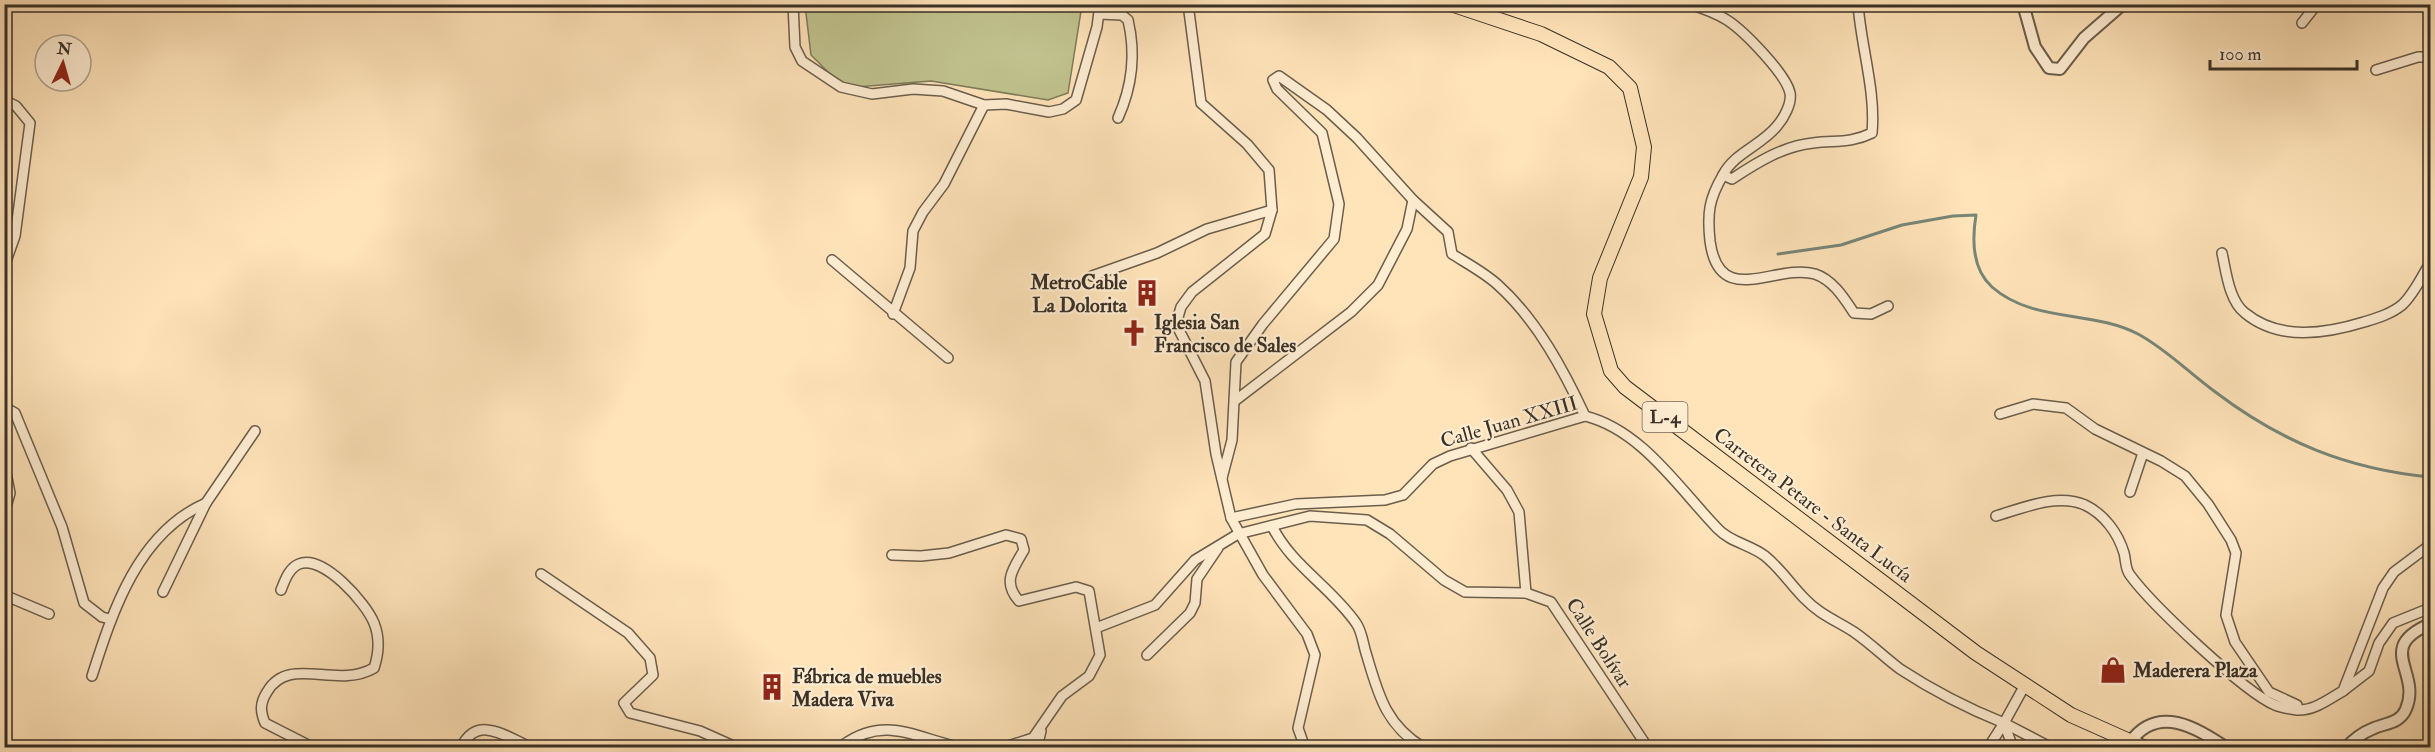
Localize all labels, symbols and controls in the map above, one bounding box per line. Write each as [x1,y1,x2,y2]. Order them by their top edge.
north arrow [33,33,93,93]
scale bar [2210,33,2357,71]
text: N [55,38,73,60]
text: 100 m [2219,43,2262,66]
place label: MetroCable La Dolorita [1029,270,1128,318]
building icon: MetroCable La Dolorita [1132,278,1162,308]
place label: Iglesia San Francisco de Sales [1154,310,1296,358]
church icon: Iglesia San Francisco de Sales [1119,318,1149,348]
street label: Calle Juan XXIII [1437,390,1581,454]
road number: L-4 [1642,402,1688,432]
street label: Carretera Petare - Santa Lucía [1709,422,1918,588]
street label: Calle Bolívar [1561,593,1638,693]
shop icon: Maderera Plaza [2098,655,2128,685]
place label: Maderera Plaza [2132,658,2258,683]
place label: Fábrica de muebles Madera Viva [791,664,942,712]
building icon: Fábrica de muebles Madera Viva [757,672,787,702]

